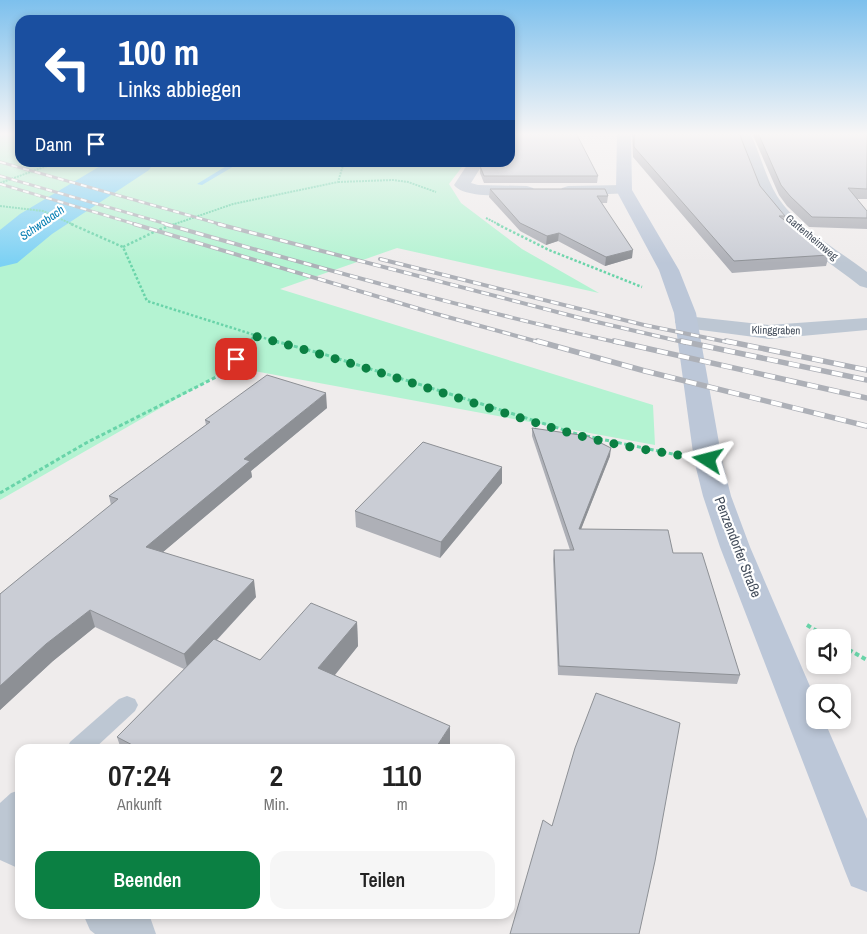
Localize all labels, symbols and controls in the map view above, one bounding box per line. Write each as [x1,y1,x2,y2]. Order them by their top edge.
text: 100 m [118,29,199,76]
icon: left [35,35,100,100]
text: Links abbiegen [118,74,241,104]
icon: arrive [82,130,110,158]
text: Dann [35,131,72,157]
water label: Schwabach [17,202,67,244]
street label: Gartenheimweg [783,211,841,263]
street label: Klinggraben [752,323,800,337]
pin [215,338,257,380]
icon: arrive [222,345,250,373]
position arrow [681,433,733,485]
street label: Penzendorfer Straße [711,494,765,600]
map controls [806,629,851,729]
button: sound [806,629,851,674]
button: search [806,684,851,729]
text: 07:24 [108,755,171,795]
text: 2 [270,755,283,795]
text: 110 [382,755,422,795]
text: Ankunft [117,793,162,815]
text: Min. [264,793,289,815]
text: m [397,793,408,815]
button: Beenden [35,851,260,909]
button: Teilen [270,851,495,909]

